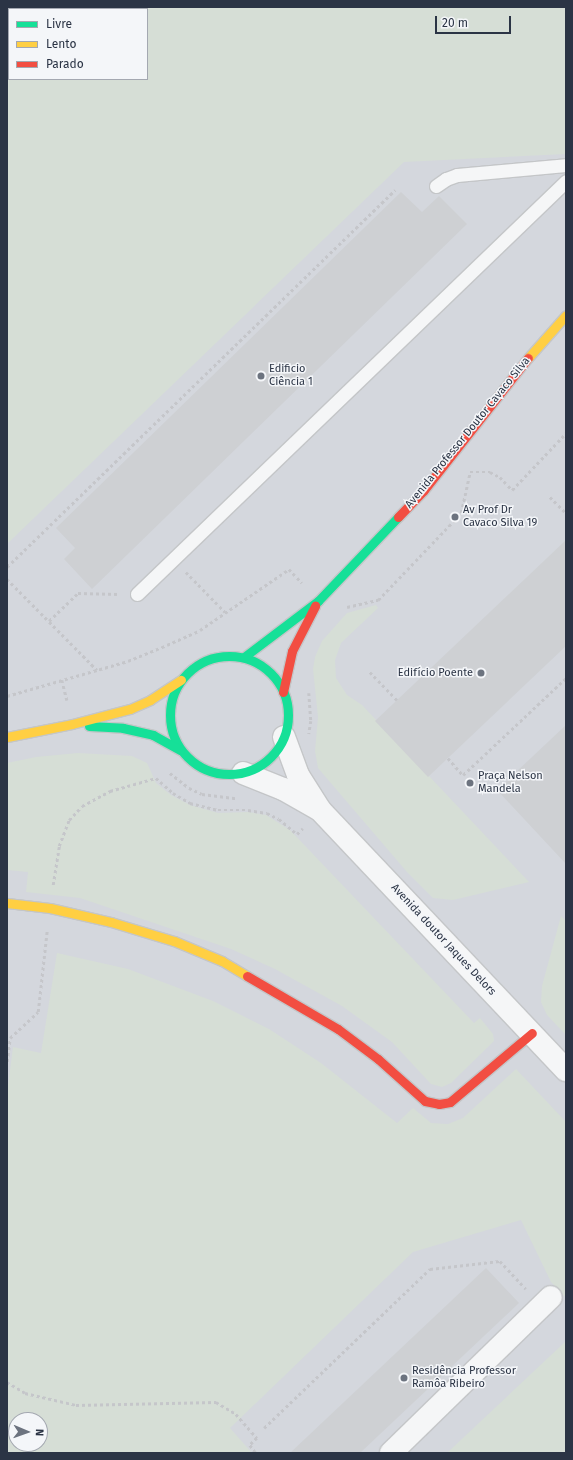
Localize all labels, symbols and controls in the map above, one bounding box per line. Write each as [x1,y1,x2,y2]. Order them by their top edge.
legend [8,8,148,80]
scale bar [437,8,513,34]
text: 20 m [442,16,468,30]
text: Livre [46,17,72,31]
text: Lento [46,37,76,51]
text: Parado [46,57,84,71]
street label: Avenida Professor Doutor Cavaco Silva [403,355,533,511]
place label: Edificio Ciência 1 [269,363,313,389]
marker: Edificio Ciência 1 [256,371,266,381]
place label: Av Prof Dr Cavaco Silva 19 [463,504,537,530]
marker: Av Prof Dr Cavaco Silva 19 [450,512,460,522]
place label: Edifício Poente [398,666,473,680]
marker: Edifício Poente [476,668,486,678]
place label: Praça Nelson Mandela [478,770,543,796]
marker: Praça Nelson Mandela [465,778,475,788]
street label: Avenida doutor Jaques Delors [388,881,498,999]
place label: Residência Professor Ramôa Ribeiro [412,1365,516,1391]
marker: Residência Professor Ramôa Ribeiro [399,1373,409,1383]
north arrow [8,1412,48,1452]
text: N [33,1429,46,1436]

